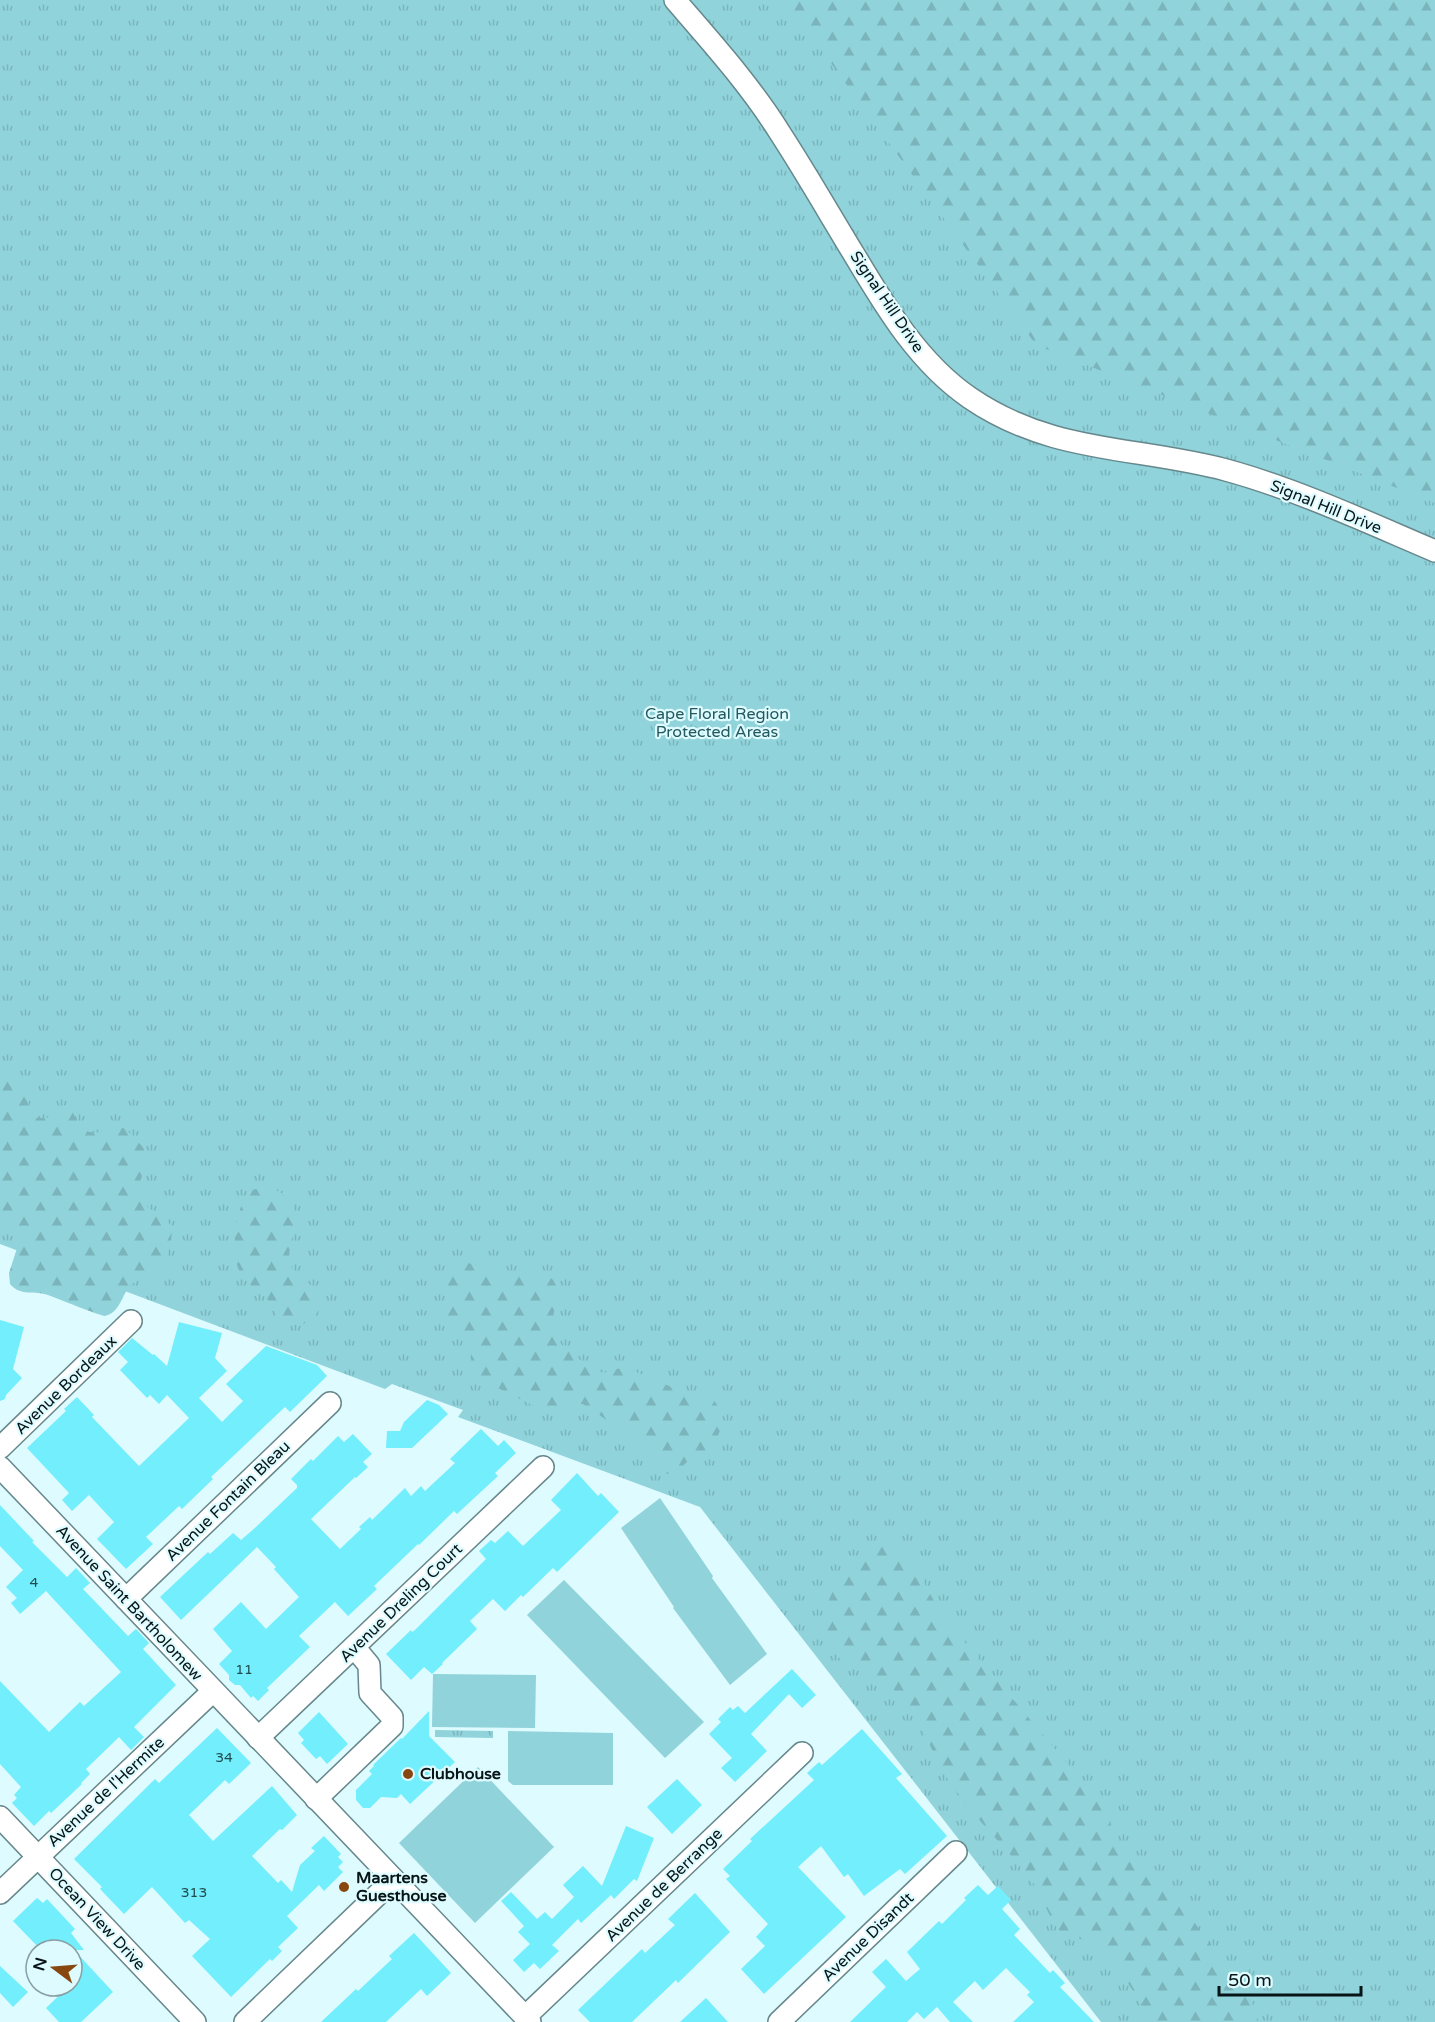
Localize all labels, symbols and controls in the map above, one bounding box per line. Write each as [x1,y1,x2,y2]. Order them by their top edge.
street label: Signal Hill Drive [846,247,928,357]
street label: Signal Hill Drive [1267,476,1385,538]
park label: Cape Floral Region Protected Areas [645,704,789,742]
street label: Avenue Bordeaux [11,1331,121,1439]
street label: Avenue Fontain Bleau [162,1436,294,1566]
street label: Avenue Saint Bartholomew [51,1521,207,1685]
street label: Avenue Dreling Court [336,1539,466,1667]
house number: 4 [30,1574,39,1591]
house number: 11 [235,1661,253,1678]
street label: Avenue de l'Hermite [43,1732,169,1852]
house number: 34 [215,1749,233,1766]
place label: Clubhouse [420,1764,501,1784]
marker: Clubhouse [401,1767,415,1781]
street label: Avenue de Berrange [601,1824,727,1946]
street label: Ocean View Drive [44,1863,150,1975]
place label: Maartens Guesthouse [356,1868,447,1906]
marker: Maartens Guesthouse [337,1880,351,1894]
house number: 313 [181,1884,207,1901]
street label: Avenue Disandt [818,1888,918,1986]
north arrow [24,1938,84,1998]
text: N [29,1955,52,1973]
scale bar [1219,1959,1362,1997]
text: 50 m [1228,1969,1272,1991]

